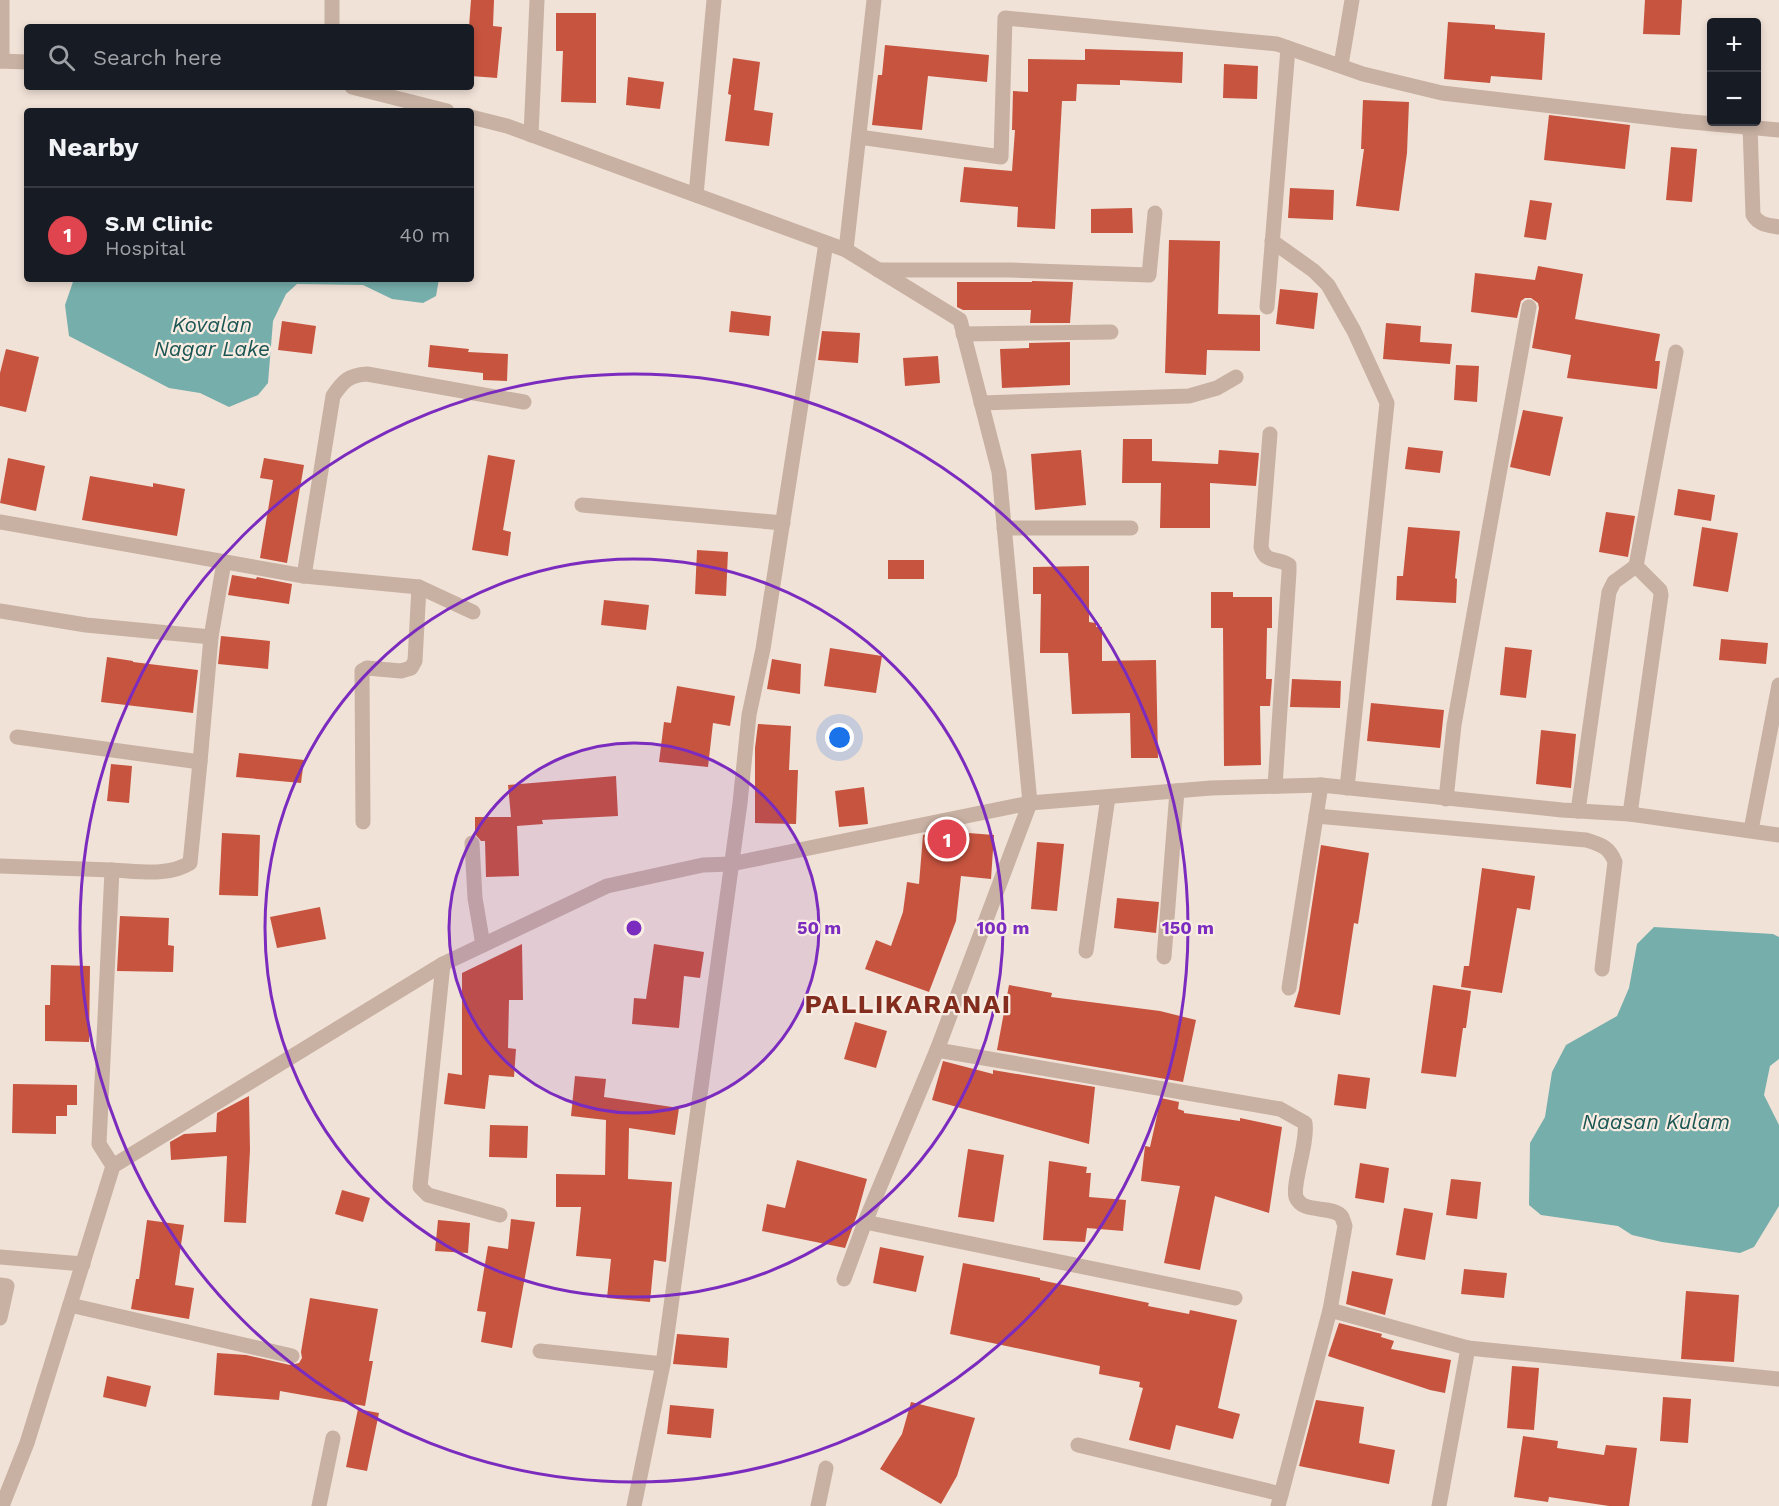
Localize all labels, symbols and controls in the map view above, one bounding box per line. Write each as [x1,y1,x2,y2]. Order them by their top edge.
map controls [1707,18,1761,126]
button: + [1707,18,1761,72]
search box [24,24,474,90]
icon: search [45,41,78,74]
text: Search here [93,45,222,70]
button: − [1707,72,1761,126]
text: Nearby [48,132,139,162]
text: S.M Clinic [105,211,213,236]
text: 1 [63,223,72,247]
text: 40 m [399,223,450,247]
text: Hospital [105,236,186,260]
water label: Kovalan Nagar Lake [154,312,270,361]
your location [825,723,854,752]
pin: 1 [928,816,966,862]
text: 50 m [797,917,841,938]
text: 100 m [976,917,1030,938]
text: 150 m [1162,917,1214,938]
centre of rings [624,918,644,938]
district label: PALLIKARANAI [804,989,1012,1019]
water label: Naasan Kulam [1582,1109,1730,1134]

